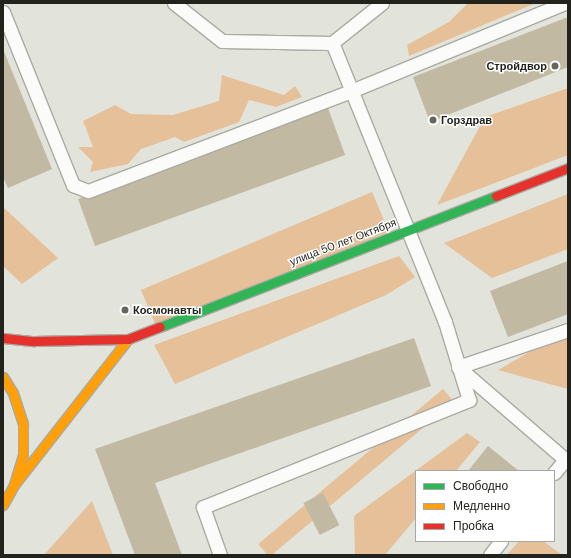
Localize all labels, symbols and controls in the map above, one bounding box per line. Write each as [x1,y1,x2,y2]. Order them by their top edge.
place label: Стройдвор [486,59,547,73]
marker: Стройдвор [550,61,560,71]
place label: Горздрав [441,113,492,127]
marker: Горздрав [428,115,438,125]
street label: улица 50 лет Октября [288,216,398,268]
place label: Космонавты [133,303,201,317]
marker: Космонавты [120,305,130,315]
legend [415,470,555,542]
text: Свободно [453,478,508,494]
text: Медленно [453,498,510,514]
text: Пробка [453,518,494,534]

